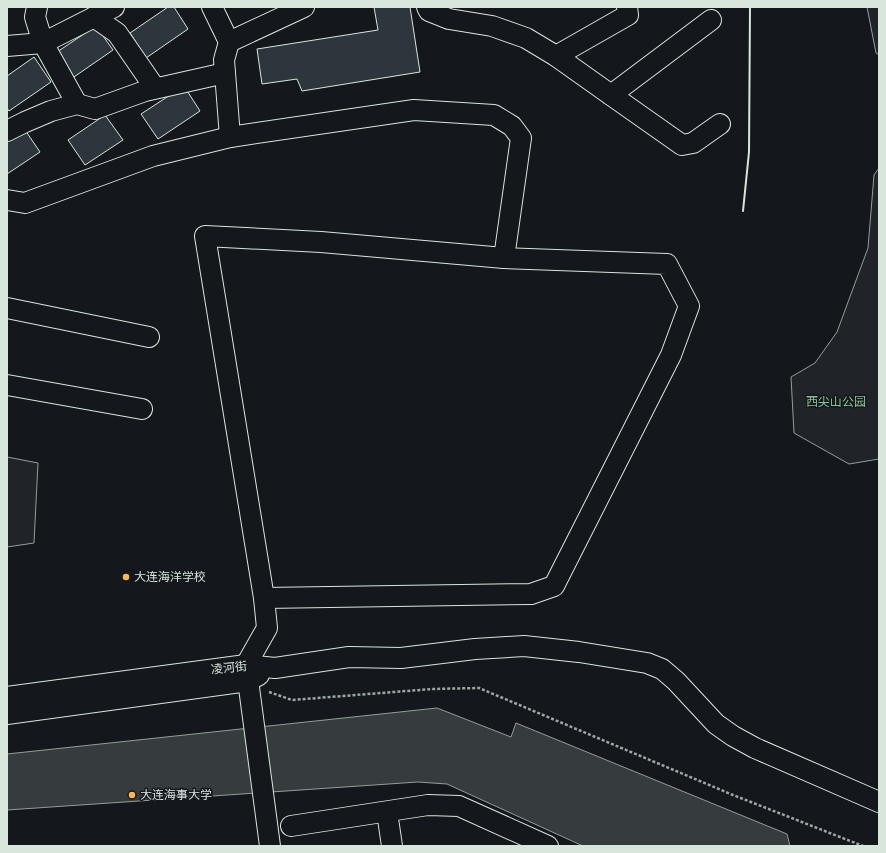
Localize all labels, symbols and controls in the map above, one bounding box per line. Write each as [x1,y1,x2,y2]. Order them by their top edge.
park label: 西尖山公园 [806,395,866,409]
place label: 大连海洋学校 [134,570,206,584]
marker: 大连海洋学校 [121,572,131,582]
street label: 凌河街 [210,659,248,677]
place label: 大连海事大学 [140,788,212,802]
marker: 大连海事大学 [127,790,137,800]

